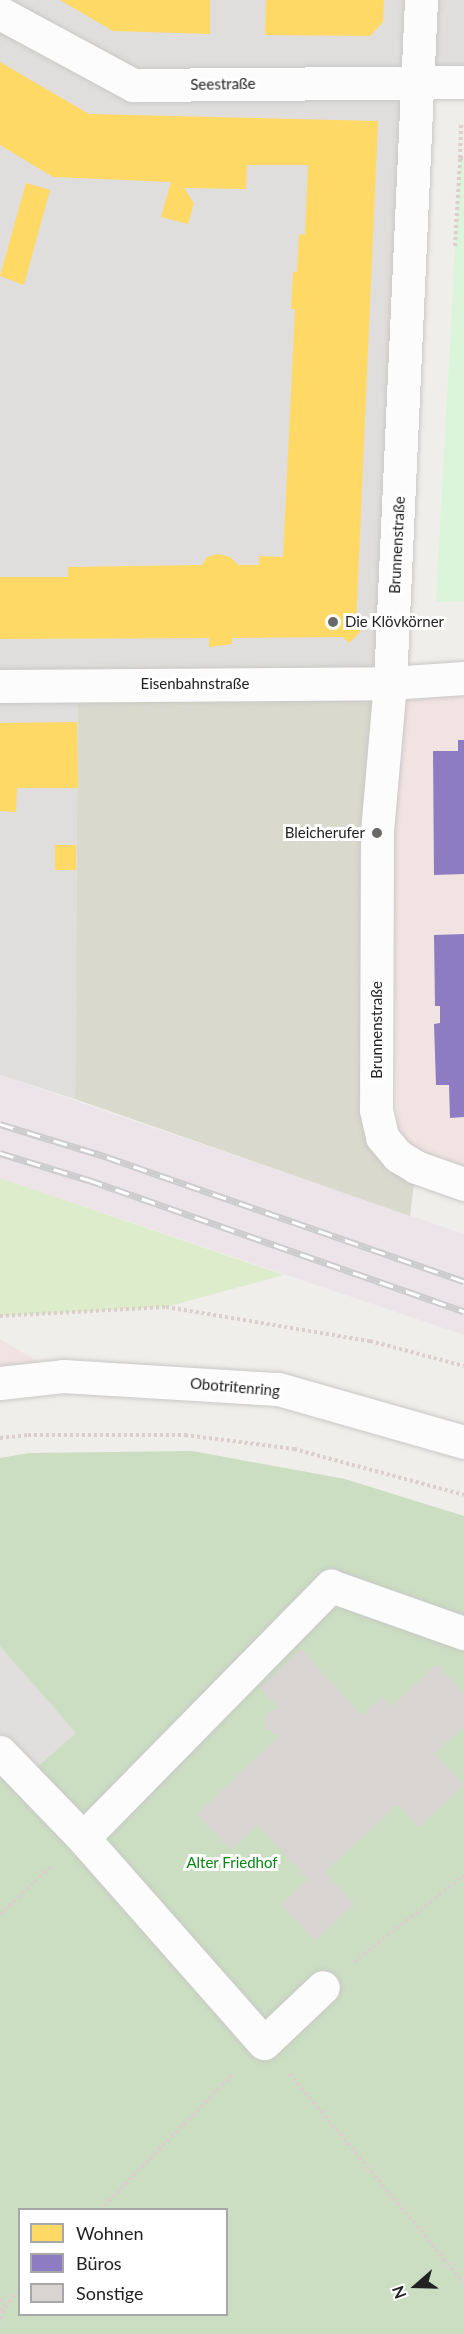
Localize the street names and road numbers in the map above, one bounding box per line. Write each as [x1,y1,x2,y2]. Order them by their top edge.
street label: Seestraße [190,74,256,94]
street label: Brunnenstraße [385,496,409,594]
street label: Eisenbahnstraße [141,675,249,693]
street label: Brunnenstraße [368,981,386,1079]
street label: Obotritenring [189,1374,281,1400]

